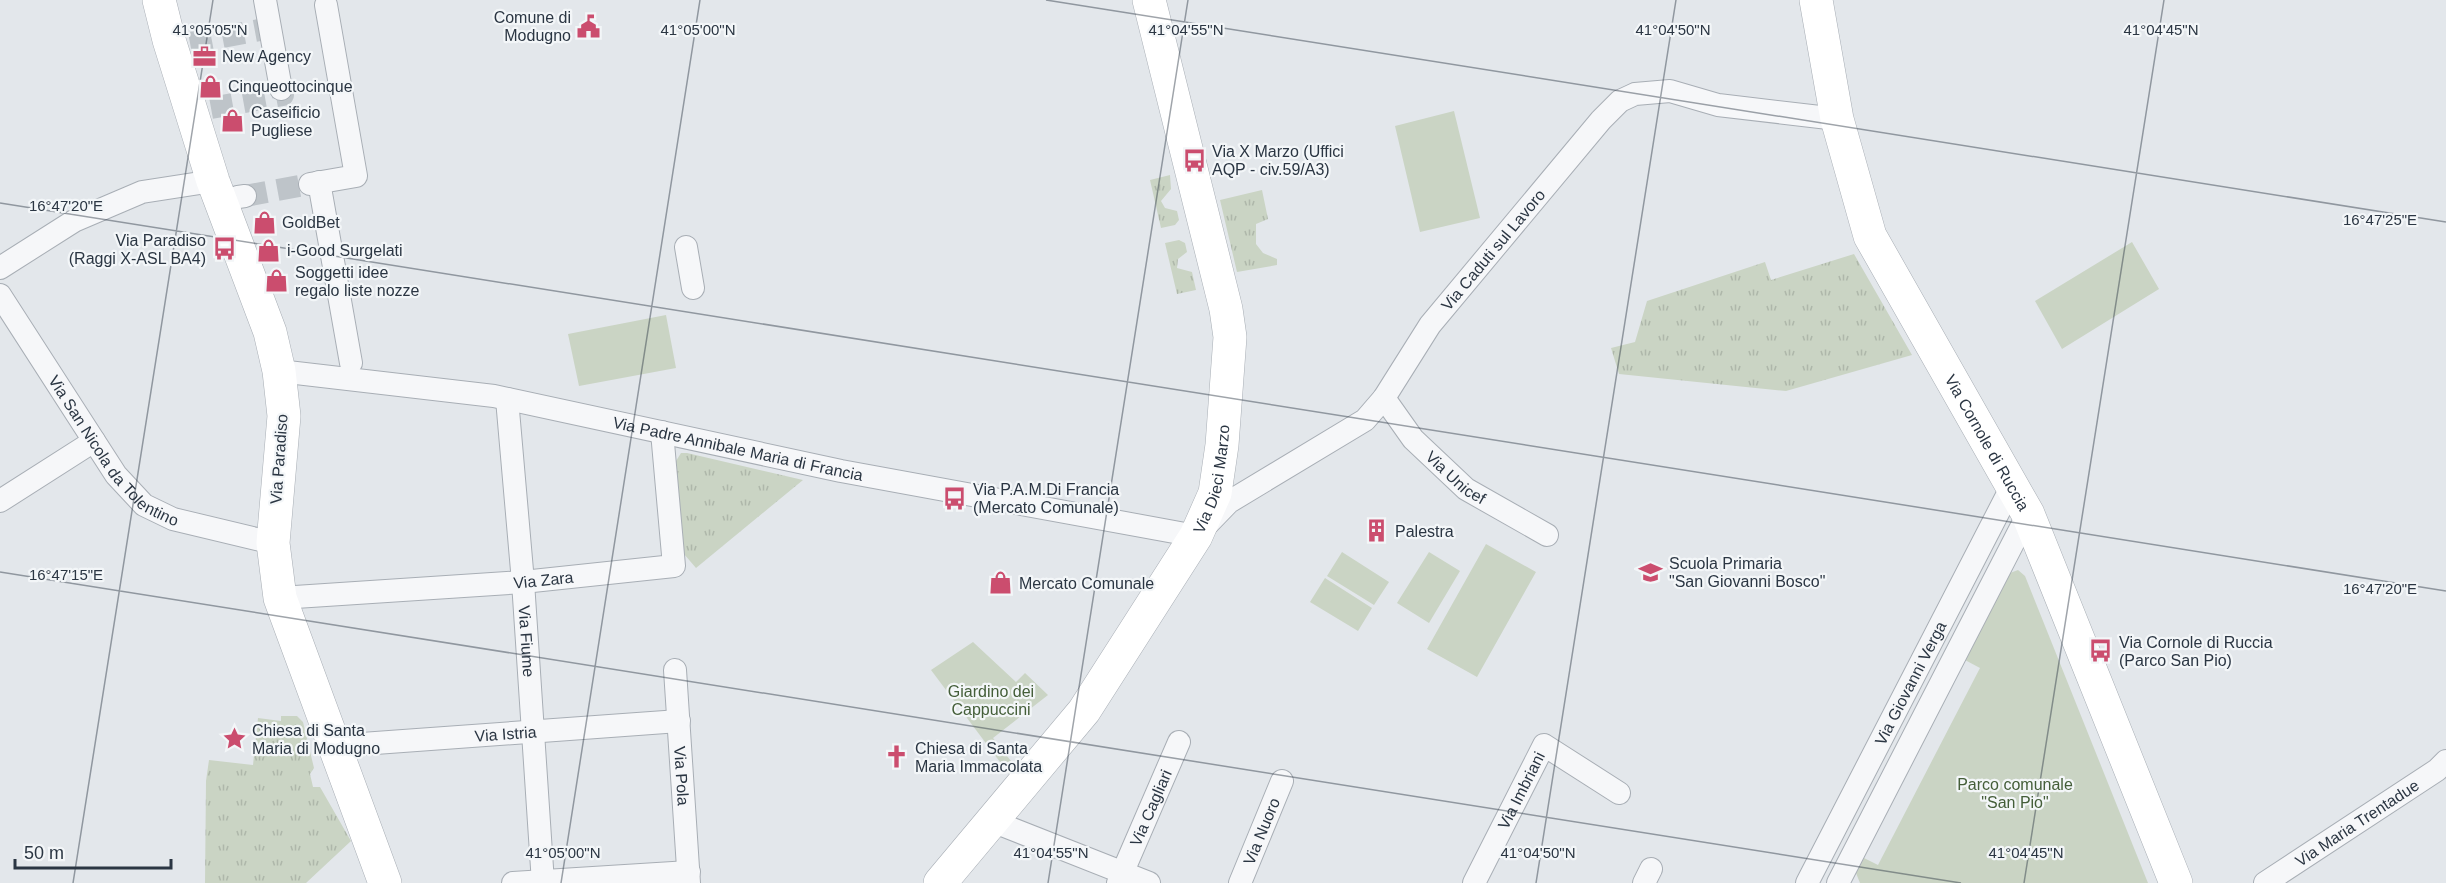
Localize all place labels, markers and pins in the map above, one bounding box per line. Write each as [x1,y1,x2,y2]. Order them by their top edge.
place label: Comune di Modugno [494,9,571,44]
public building icon: Comune di Modugno [576,13,602,39]
office icon: New Agency [191,43,217,69]
place label: New Agency [222,48,311,65]
shop icon: Cinqueottocinque [197,73,223,99]
place label: Cinqueottocinque [228,78,353,95]
place label: Caseificio Pugliese [251,104,320,139]
shop icon: Caseificio Pugliese [220,108,246,134]
place label: Via X Marzo (Uffici AQP - civ.59/A3) [1212,143,1344,178]
bus stop icon: Via X Marzo (Uffici AQP - civ.59/A3) [1181,147,1207,173]
shop icon: GoldBet [251,209,277,235]
place label: GoldBet [282,214,340,231]
place label: Via Paradiso (Raggi X-ASL BA4) [69,232,206,267]
bus stop icon: Via Paradiso (Raggi X-ASL BA4) [211,236,237,262]
shop icon: i-Good Surgelati [256,237,282,263]
place label: i-Good Surgelati [287,242,403,259]
place label: Soggetti idee regalo liste nozze [295,264,420,299]
shop icon: Soggetti idee regalo liste nozze [264,268,290,294]
place label: Via P.A.M.Di Francia (Mercato Comunale) [973,481,1119,516]
bus stop icon: Via P.A.M.Di Francia (Mercato Comunale) [942,485,968,511]
building icon: Palestra [1364,518,1390,544]
place label: Palestra [1395,523,1454,540]
place label: Scuola Primaria "San Giovanni Bosco" [1669,555,1825,590]
school or university icon: Scuola Primaria "San Giovanni Bosco" [1638,559,1664,585]
shop icon: Mercato Comunale [988,570,1014,596]
place label: Mercato Comunale [1019,575,1154,592]
place label: Via Cornole di Ruccia (Parco San Pio) [2119,634,2273,669]
bus stop icon: Via Cornole di Ruccia (Parco San Pio) [2088,638,2114,664]
place label: Chiesa di Santa Maria di Modugno [252,722,380,757]
place icon: Chiesa di Santa Maria di Modugno [221,726,247,752]
place label: Chiesa di Santa Maria Immacolata [915,740,1042,775]
church icon: Chiesa di Santa Maria Immacolata [884,744,910,770]

